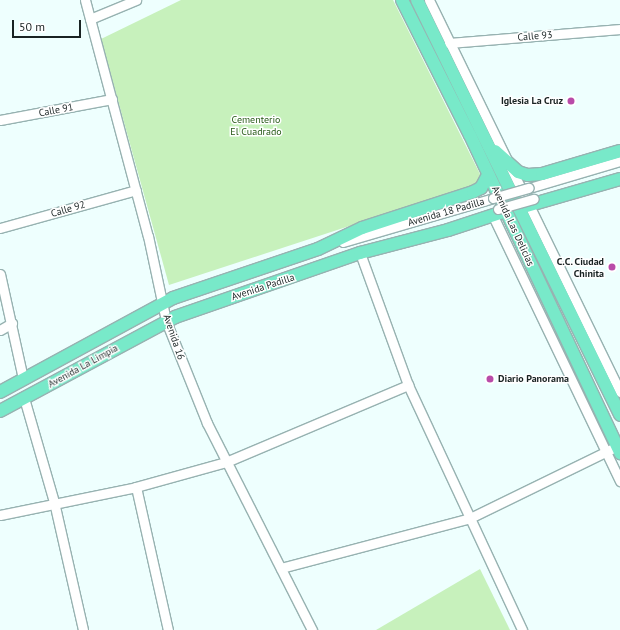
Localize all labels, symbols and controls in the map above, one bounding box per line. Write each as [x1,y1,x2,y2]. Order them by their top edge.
scale bar [14,12,83,38]
text: 50 m [19,19,45,34]
street label: Calle 93 [517,28,553,44]
place label: Iglesia La Cruz [501,95,563,107]
marker: Iglesia La Cruz [566,96,576,106]
street label: Calle 91 [38,101,74,119]
park label: Cementerio El Cuadrado [230,113,282,136]
street label: Avenida Las Delicias [489,184,537,268]
street label: Avenida 18 Padilla [406,195,486,229]
street label: Calle 92 [50,198,86,220]
place label: C.C. Ciudad Chinita [556,255,604,278]
marker: C.C. Ciudad Chinita [607,262,617,272]
street label: Avenida Padilla [230,271,296,303]
street label: Avenida 16 [161,313,187,361]
street label: Avenida La Limpia [46,342,120,390]
place label: Diario Panorama [498,373,569,385]
marker: Diario Panorama [485,374,495,384]

